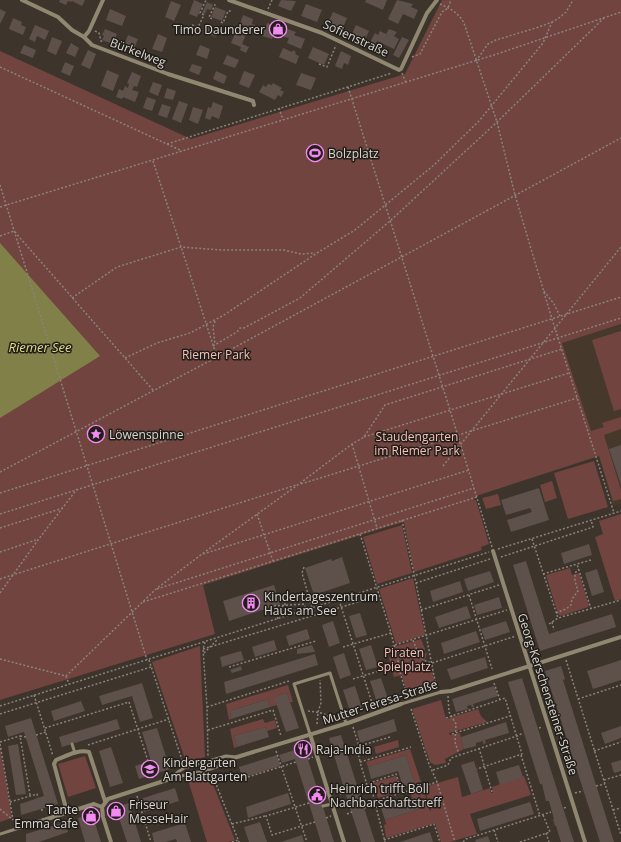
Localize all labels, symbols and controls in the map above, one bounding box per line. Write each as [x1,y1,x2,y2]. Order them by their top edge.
street label: Sofienstraße [320,15,392,61]
shop icon: Timo Daunderer [268,19,288,39]
place label: Timo Daunderer [173,21,265,38]
street label: Bürkelweg [108,34,169,71]
sports icon: Bolzplatz [305,143,325,163]
place label: Bolzplatz [328,145,379,162]
water label: Riemer See [8,338,72,356]
park label: Riemer Park [182,346,251,363]
place icon: Löwenspinne [86,424,106,444]
place label: Löwenspinne [109,426,184,443]
park label: Staudengarten im Riemer Park [374,428,460,459]
place label: Kindertageszentrum Haus am See [264,588,378,619]
building icon: Kindertageszentrum Haus am See [241,593,261,613]
street label: Georg-Kerschensteiner-Straße [514,611,582,777]
park label: Piraten Spielplatz [377,644,431,675]
street label: Mutter-Teresa-Straße [320,675,440,729]
restaurant icon: Raja-India [293,739,313,759]
place label: Raja-India [316,741,371,758]
place label: Kindergarten Am Blattgarten [163,754,247,785]
school or university icon: Kindergarten Am Blattgarten [140,759,160,779]
place label: Heinrich trifft Böll Nachbarschaftstreff [330,780,442,811]
public building icon: Heinrich trifft Böll Nachbarschaftstreff [307,785,327,805]
place label: Friseur MesseHair [129,796,188,827]
place label: Tante Emma Cafe [14,801,78,832]
shop icon: Friseur MesseHair [106,801,126,821]
shop icon: Tante Emma Cafe [81,806,101,826]

